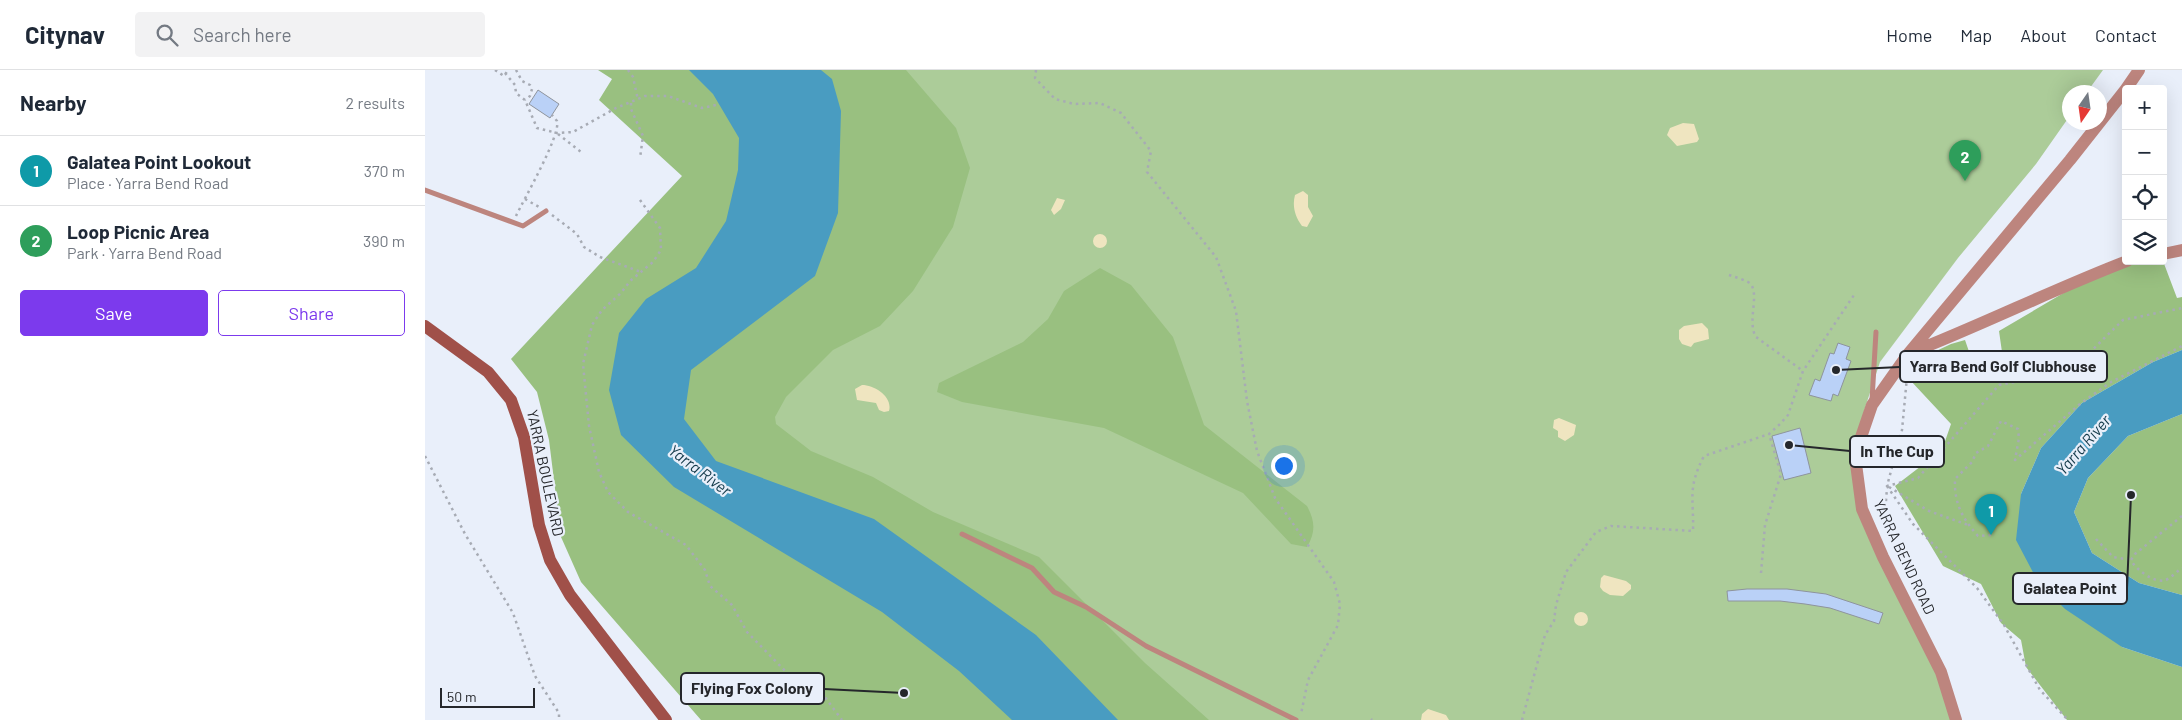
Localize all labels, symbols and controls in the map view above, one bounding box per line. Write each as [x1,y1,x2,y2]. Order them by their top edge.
search box [135,12,485,57]
text: Citynav [25,20,105,49]
icon: search [153,21,181,49]
text: Search here [193,23,292,46]
text: Home [1886,24,1932,46]
text: Map [1960,24,1992,46]
text: About [2020,24,2067,46]
text: Contact [2095,24,2157,46]
north arrow [2062,85,2107,130]
map controls [2122,85,2167,265]
button: + [2122,85,2167,130]
text: Nearby [20,90,86,115]
text: 2 results [346,93,405,112]
button: − [2122,130,2167,175]
pin: 2 [1949,140,1981,181]
text: Galatea Point Lookout [67,150,251,173]
text: 1 [33,161,39,180]
text: 370 m [364,161,405,180]
text: Place · Yarra Bend Road [67,173,229,192]
button: locate [2122,175,2167,220]
text: Loop Picnic Area [67,220,209,243]
button: layers [2122,220,2167,265]
text: 2 [32,231,40,250]
text: 390 m [363,231,405,250]
text: Park · Yarra Bend Road [67,243,222,262]
button: Save [20,290,208,336]
button: Share [218,290,405,336]
callout: Yarra Bend Golf Clubhouse [1900,351,2107,382]
text: Yarra Bend Golf Clubhouse [1909,356,2097,375]
street label: YARRA BOULEVARD [524,408,568,538]
water label: Yarra River [2051,410,2115,479]
callout: In The Cup [1850,436,1944,467]
water label: Yarra River [665,440,736,500]
text: In The Cup [1860,441,1934,460]
your location [1271,453,1297,479]
pin: 1 [1975,494,2007,535]
street label: YARRA BEND ROAD [1870,496,1939,617]
callout: Galatea Point [2013,573,2127,604]
text: Galatea Point [2023,578,2117,597]
callout: Flying Fox Colony [681,673,824,704]
text: Flying Fox Colony [691,678,813,697]
scale bar [440,685,535,708]
text: 50 m [447,688,476,705]

